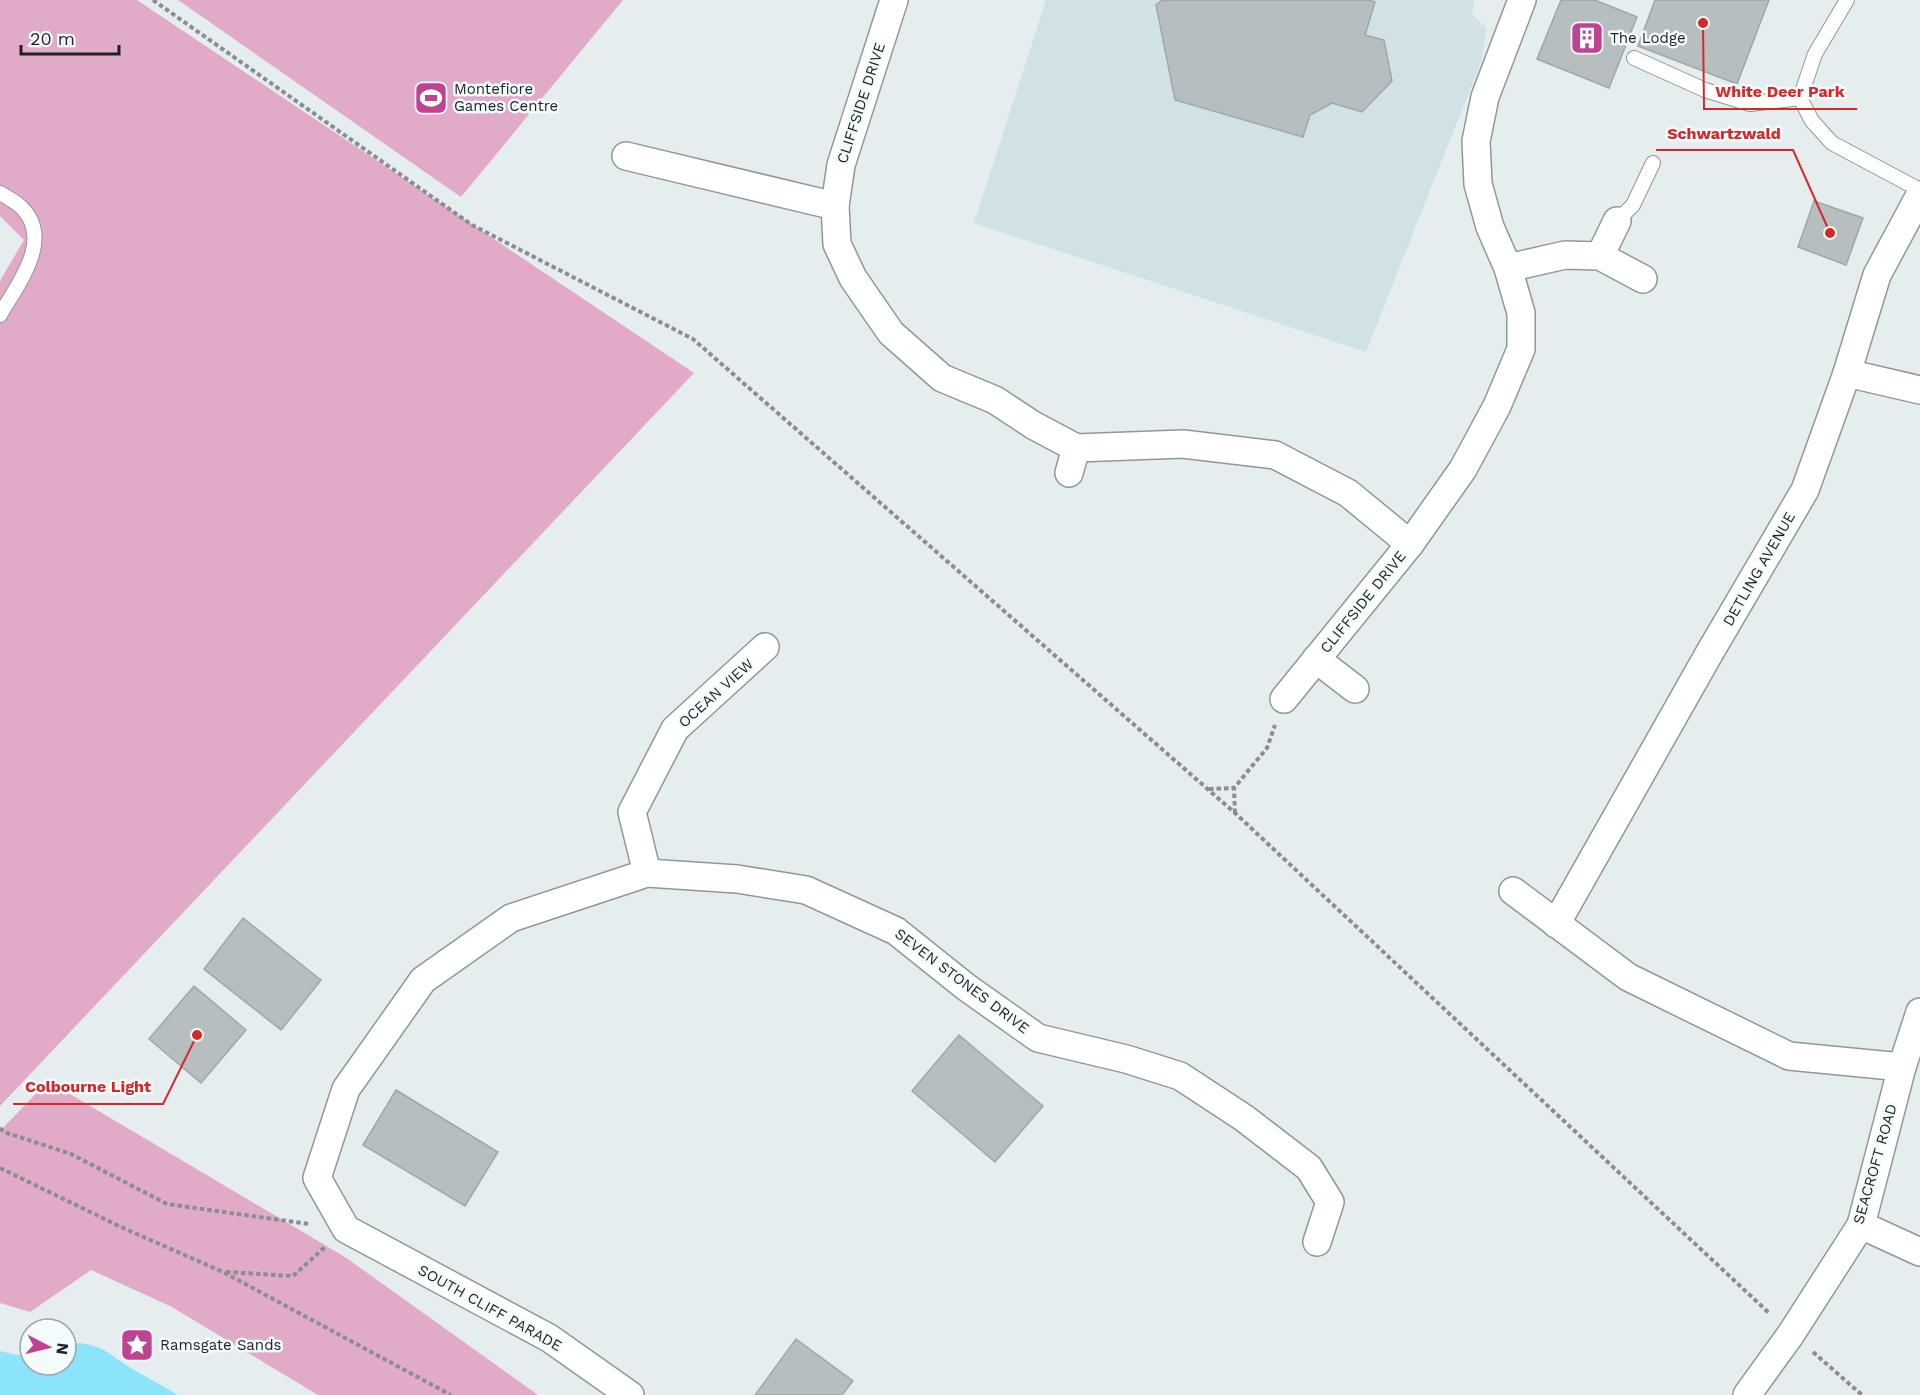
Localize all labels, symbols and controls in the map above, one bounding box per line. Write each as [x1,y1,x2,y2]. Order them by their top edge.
scale bar [21,18,118,56]
building icon: The Lodge [1569,20,1605,56]
text: 20 m [30,28,75,49]
place label: The Lodge [1610,29,1686,47]
street label: CLIFFSIDE DRIVE [833,40,889,166]
callout: White Deer Park [1704,75,1857,109]
sports icon: Montefiore Games Centre [413,80,449,116]
place label: Montefiore Games Centre [454,80,558,115]
text: White Deer Park [1715,82,1845,101]
callout: Schwartzwald [1656,116,1793,150]
text: Schwartzwald [1667,124,1781,143]
street label: DETLING AVENUE [1719,509,1799,629]
street label: CLIFFSIDE DRIVE [1316,547,1410,657]
street label: OCEAN VIEW [675,655,757,731]
street label: SEVEN STONES DRIVE [891,925,1033,1037]
callout: Colbourne Light [13,1070,163,1104]
text: Colbourne Light [25,1077,151,1096]
street label: SEACROFT ROAD [1849,1102,1901,1226]
street label: SOUTH CLIFF PARADE [415,1261,565,1355]
north arrow [18,1317,78,1377]
place icon: Ramsgate Sands [119,1327,155,1363]
place label: Ramsgate Sands [160,1336,282,1354]
text: N [52,1342,73,1356]

